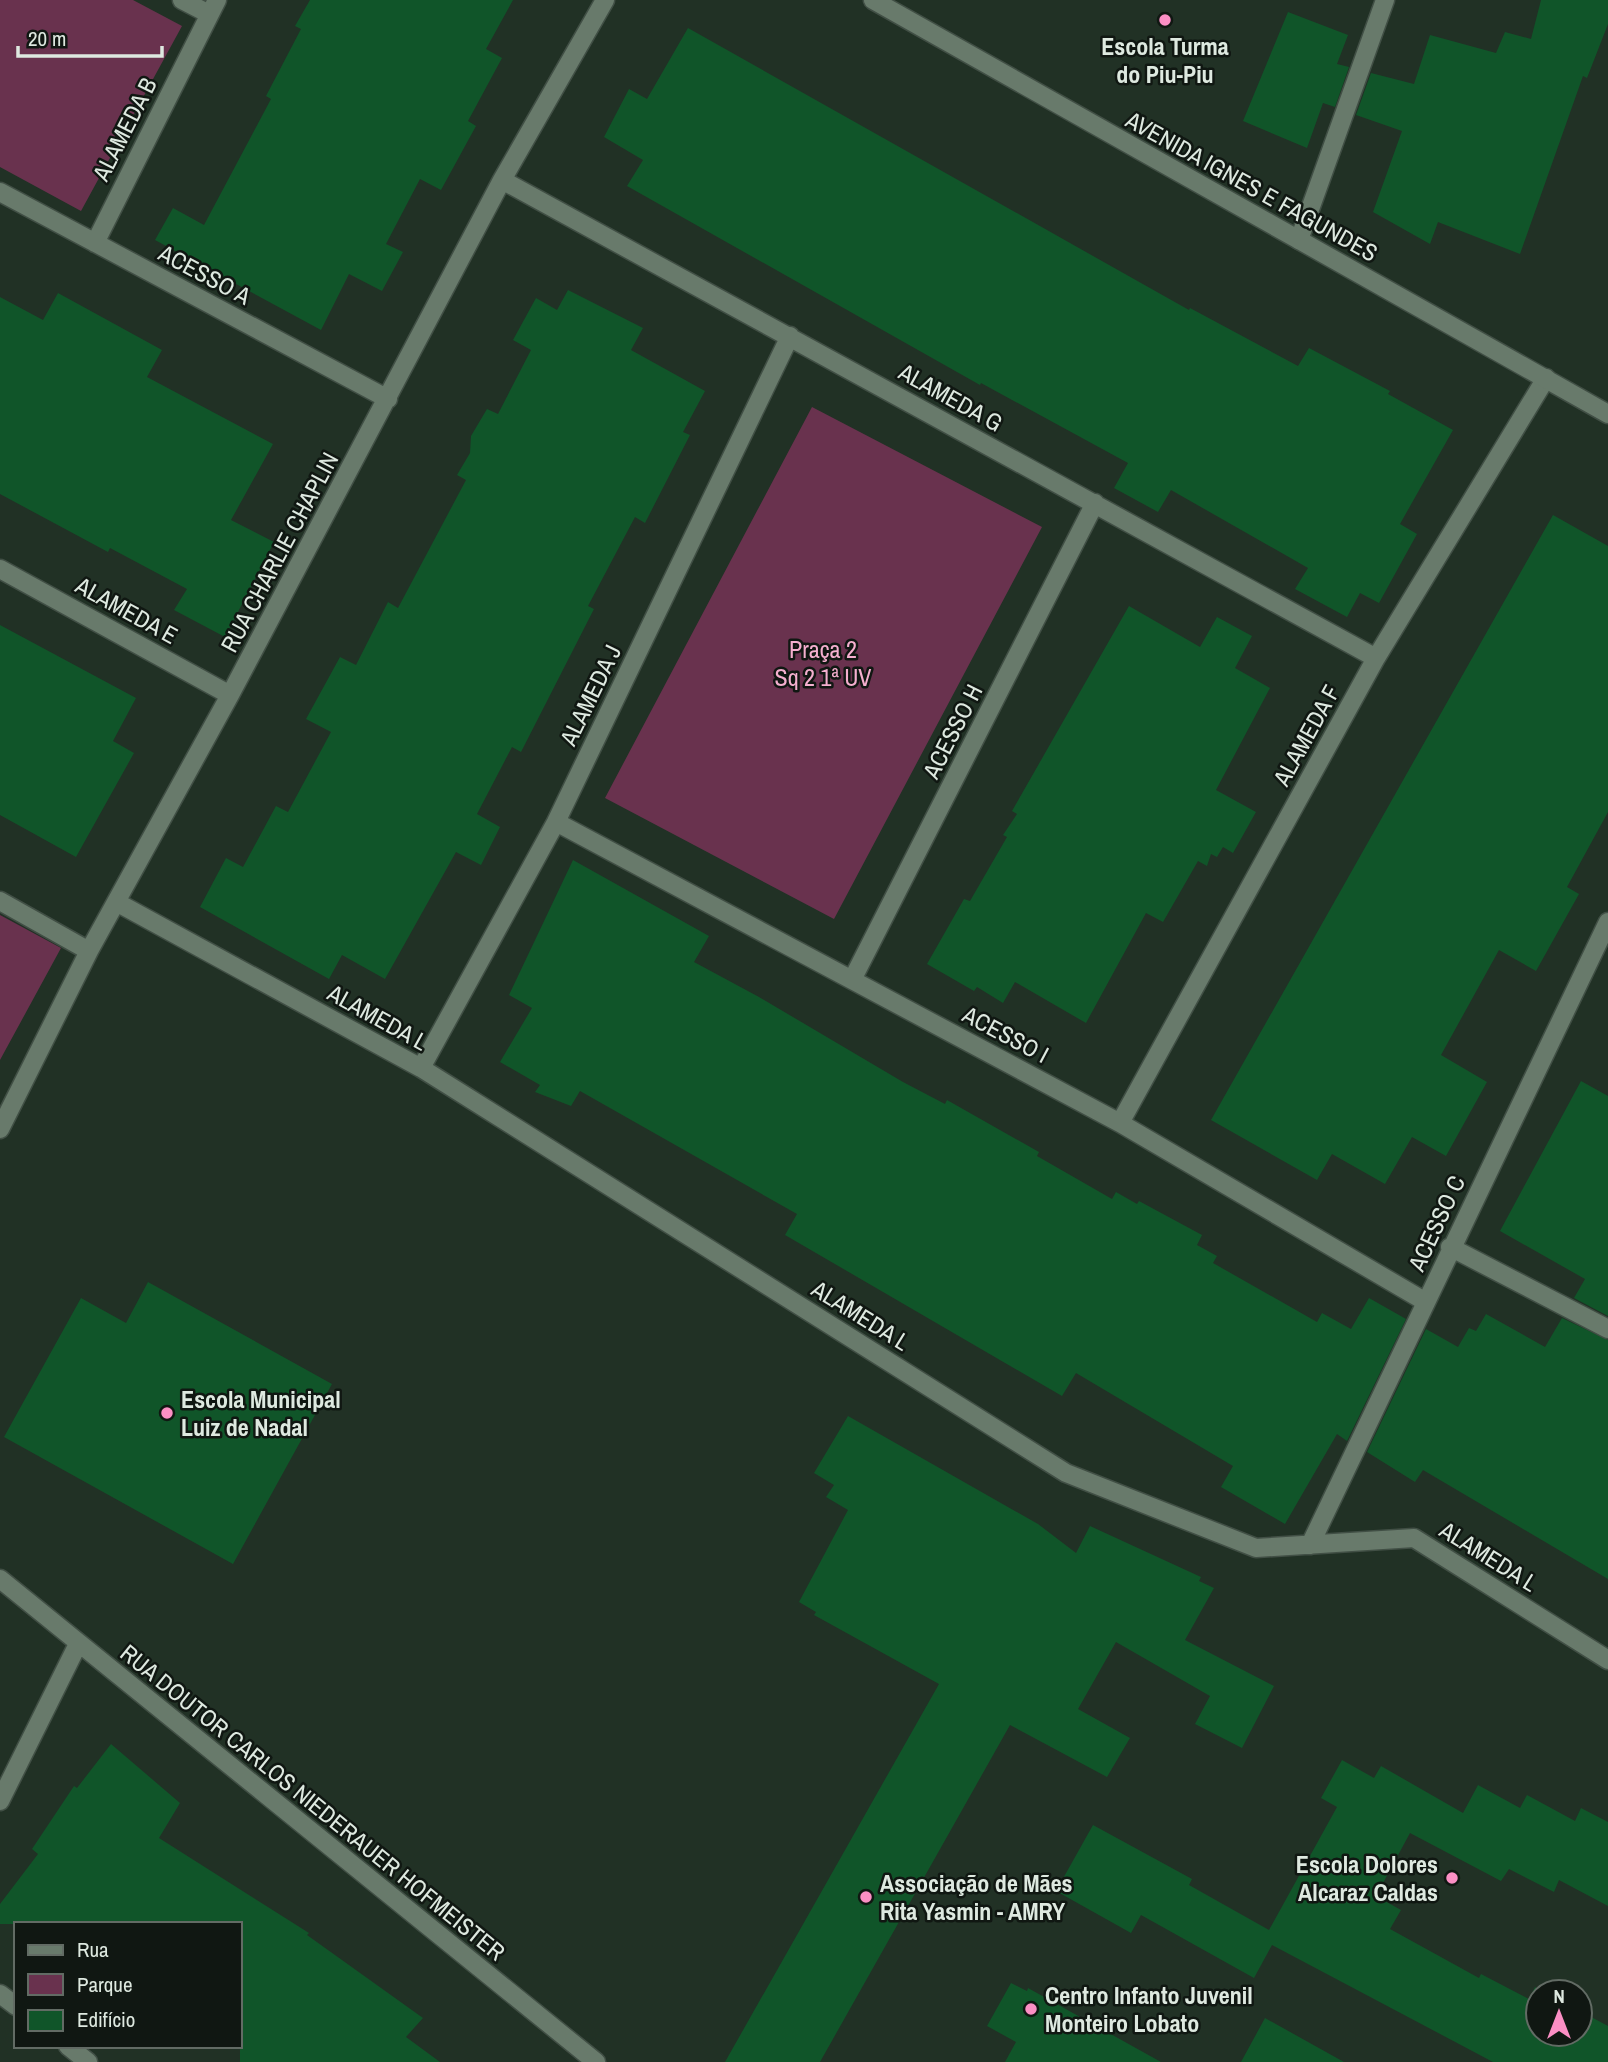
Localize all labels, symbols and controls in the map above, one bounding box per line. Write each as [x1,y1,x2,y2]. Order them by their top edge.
marker: Escola Turma do Piu-Piu [1157,12,1173,28]
scale bar [18,14,161,58]
text: 20 m [28,24,66,53]
place label: Escola Turma do Piu-Piu [1101,30,1229,90]
street label: ALAMEDA B [84,72,164,187]
street label: AVENIDA IGNES E FAGUNDES [1120,103,1383,269]
street label: ACESSO A [153,236,257,312]
street label: ALAMEDA G [893,355,1009,439]
street label: RUA CHARLIE CHAPLIN [213,446,345,658]
street label: ALAMEDA E [70,568,184,651]
park label: Praça 2 Sq 2 1ª UV [775,633,871,693]
street label: ALAMEDA J [551,639,628,752]
street label: ACESSO H [914,678,989,784]
street label: ALAMEDA F [1265,679,1347,792]
street label: ALAMEDA L [322,976,434,1058]
street label: ACESSO I [957,998,1055,1070]
street label: ACESSO C [1400,1170,1472,1277]
street label: ALAMEDA L [805,1272,916,1358]
place label: Escola Municipal Luiz de Nadal [181,1383,341,1443]
marker: Escola Municipal Luiz de Nadal [159,1405,175,1421]
street label: ALAMEDA L [1433,1513,1544,1599]
street label: RUA DOUTOR CARLOS NIEDERAUER HOFMEISTER [114,1637,512,1967]
place label: Escola Dolores Alcaraz Caldas [1296,1848,1438,1908]
place label: Associação de Mães Rita Yasmin - AMRY [880,1867,1073,1927]
marker: Escola Dolores Alcaraz Caldas [1444,1870,1460,1886]
marker: Associação de Mães Rita Yasmin - AMRY [858,1889,874,1905]
legend [14,1922,242,2048]
text: Rua [77,1935,109,1964]
text: Parque [77,1970,133,1999]
north arrow [1524,1978,1594,2048]
place label: Centro Infanto Juvenil Monteiro Lobato [1045,1979,1253,2039]
text: N [1553,1983,1565,2009]
marker: Centro Infanto Juvenil Monteiro Lobato [1023,2001,1039,2017]
text: Edifício [77,2005,135,2034]

